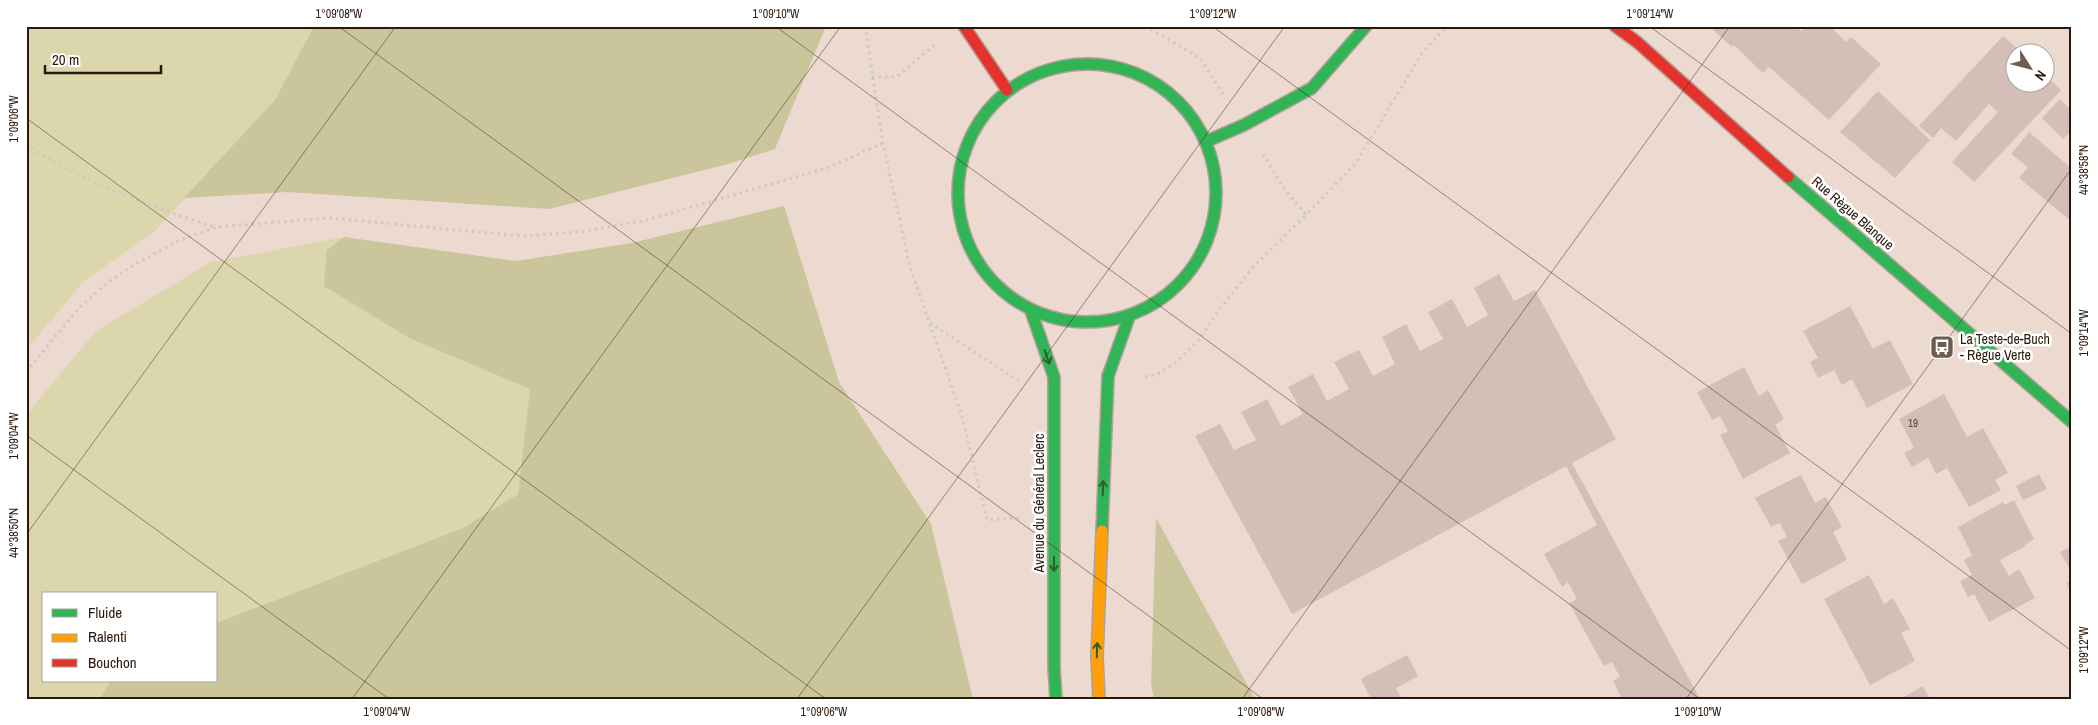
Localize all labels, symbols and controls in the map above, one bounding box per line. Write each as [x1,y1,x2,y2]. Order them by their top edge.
text: 1°09'08"W [316,6,363,22]
text: 1°09'10"W [753,6,800,22]
text: 1°09'12"W [1190,6,1237,22]
text: 1°09'14"W [1627,6,1674,22]
scale bar [45,42,161,74]
north arrow [2006,42,2056,92]
text: 20 m [52,49,79,70]
text: N [2031,67,2050,84]
text: 1°09'06"W [6,95,22,142]
text: 44°38'58"N [2076,145,2092,195]
street label: Rue Règue Blanque [1808,172,1898,254]
text: 1°09'14"W [2076,309,2092,356]
place label: La Teste-de-Buch - Règue Verte [1960,330,2050,364]
bus stop icon: La Teste-de-Buch - Règue Verte [1929,334,1955,360]
one-way arrow [1043,349,1052,364]
text: 1°09'04"W [6,412,22,459]
house number: 19 [1908,416,1918,430]
street label: Avenue du Général Leclerc [1030,433,1048,573]
one-way arrow [1099,480,1108,496]
text: 44°38'50"N [6,508,22,558]
one-way arrow [1049,556,1059,572]
legend [42,592,218,682]
text: Fluide [88,602,122,623]
text: Ralenti [88,626,127,647]
text: 1°09'12"W [2076,626,2092,673]
one-way arrow [1092,642,1102,658]
text: Bouchon [88,652,137,673]
text: 1°09'04"W [364,704,411,720]
text: 1°09'06"W [801,704,848,720]
text: 1°09'08"W [1238,704,1285,720]
text: 1°09'10"W [1675,704,1722,720]

